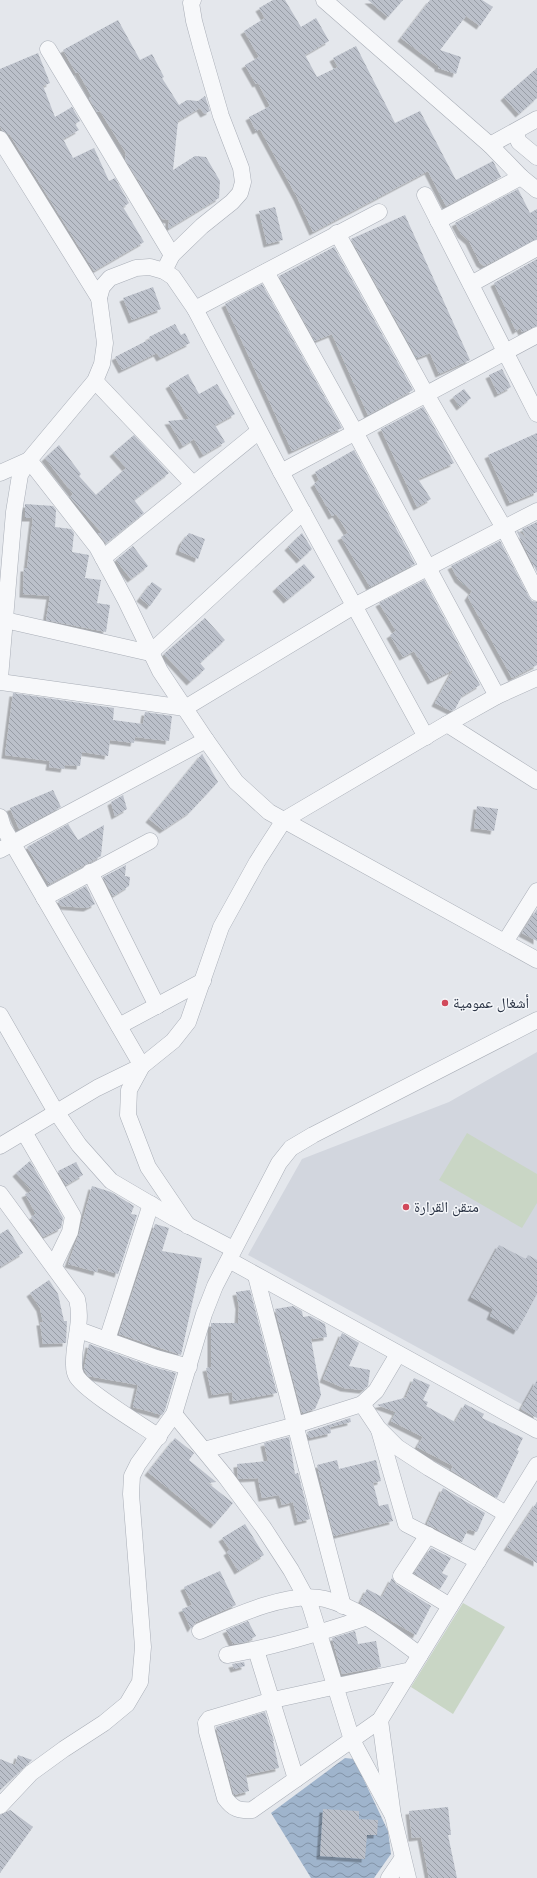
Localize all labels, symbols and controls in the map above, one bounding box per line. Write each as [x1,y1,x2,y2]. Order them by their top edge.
place label: أشغال عمومية [453,993,529,1013]
marker: أشغال عمومية [440,998,450,1008]
place label: متقن القرارة [414,1197,479,1217]
marker: متقن القرارة [401,1202,411,1212]

